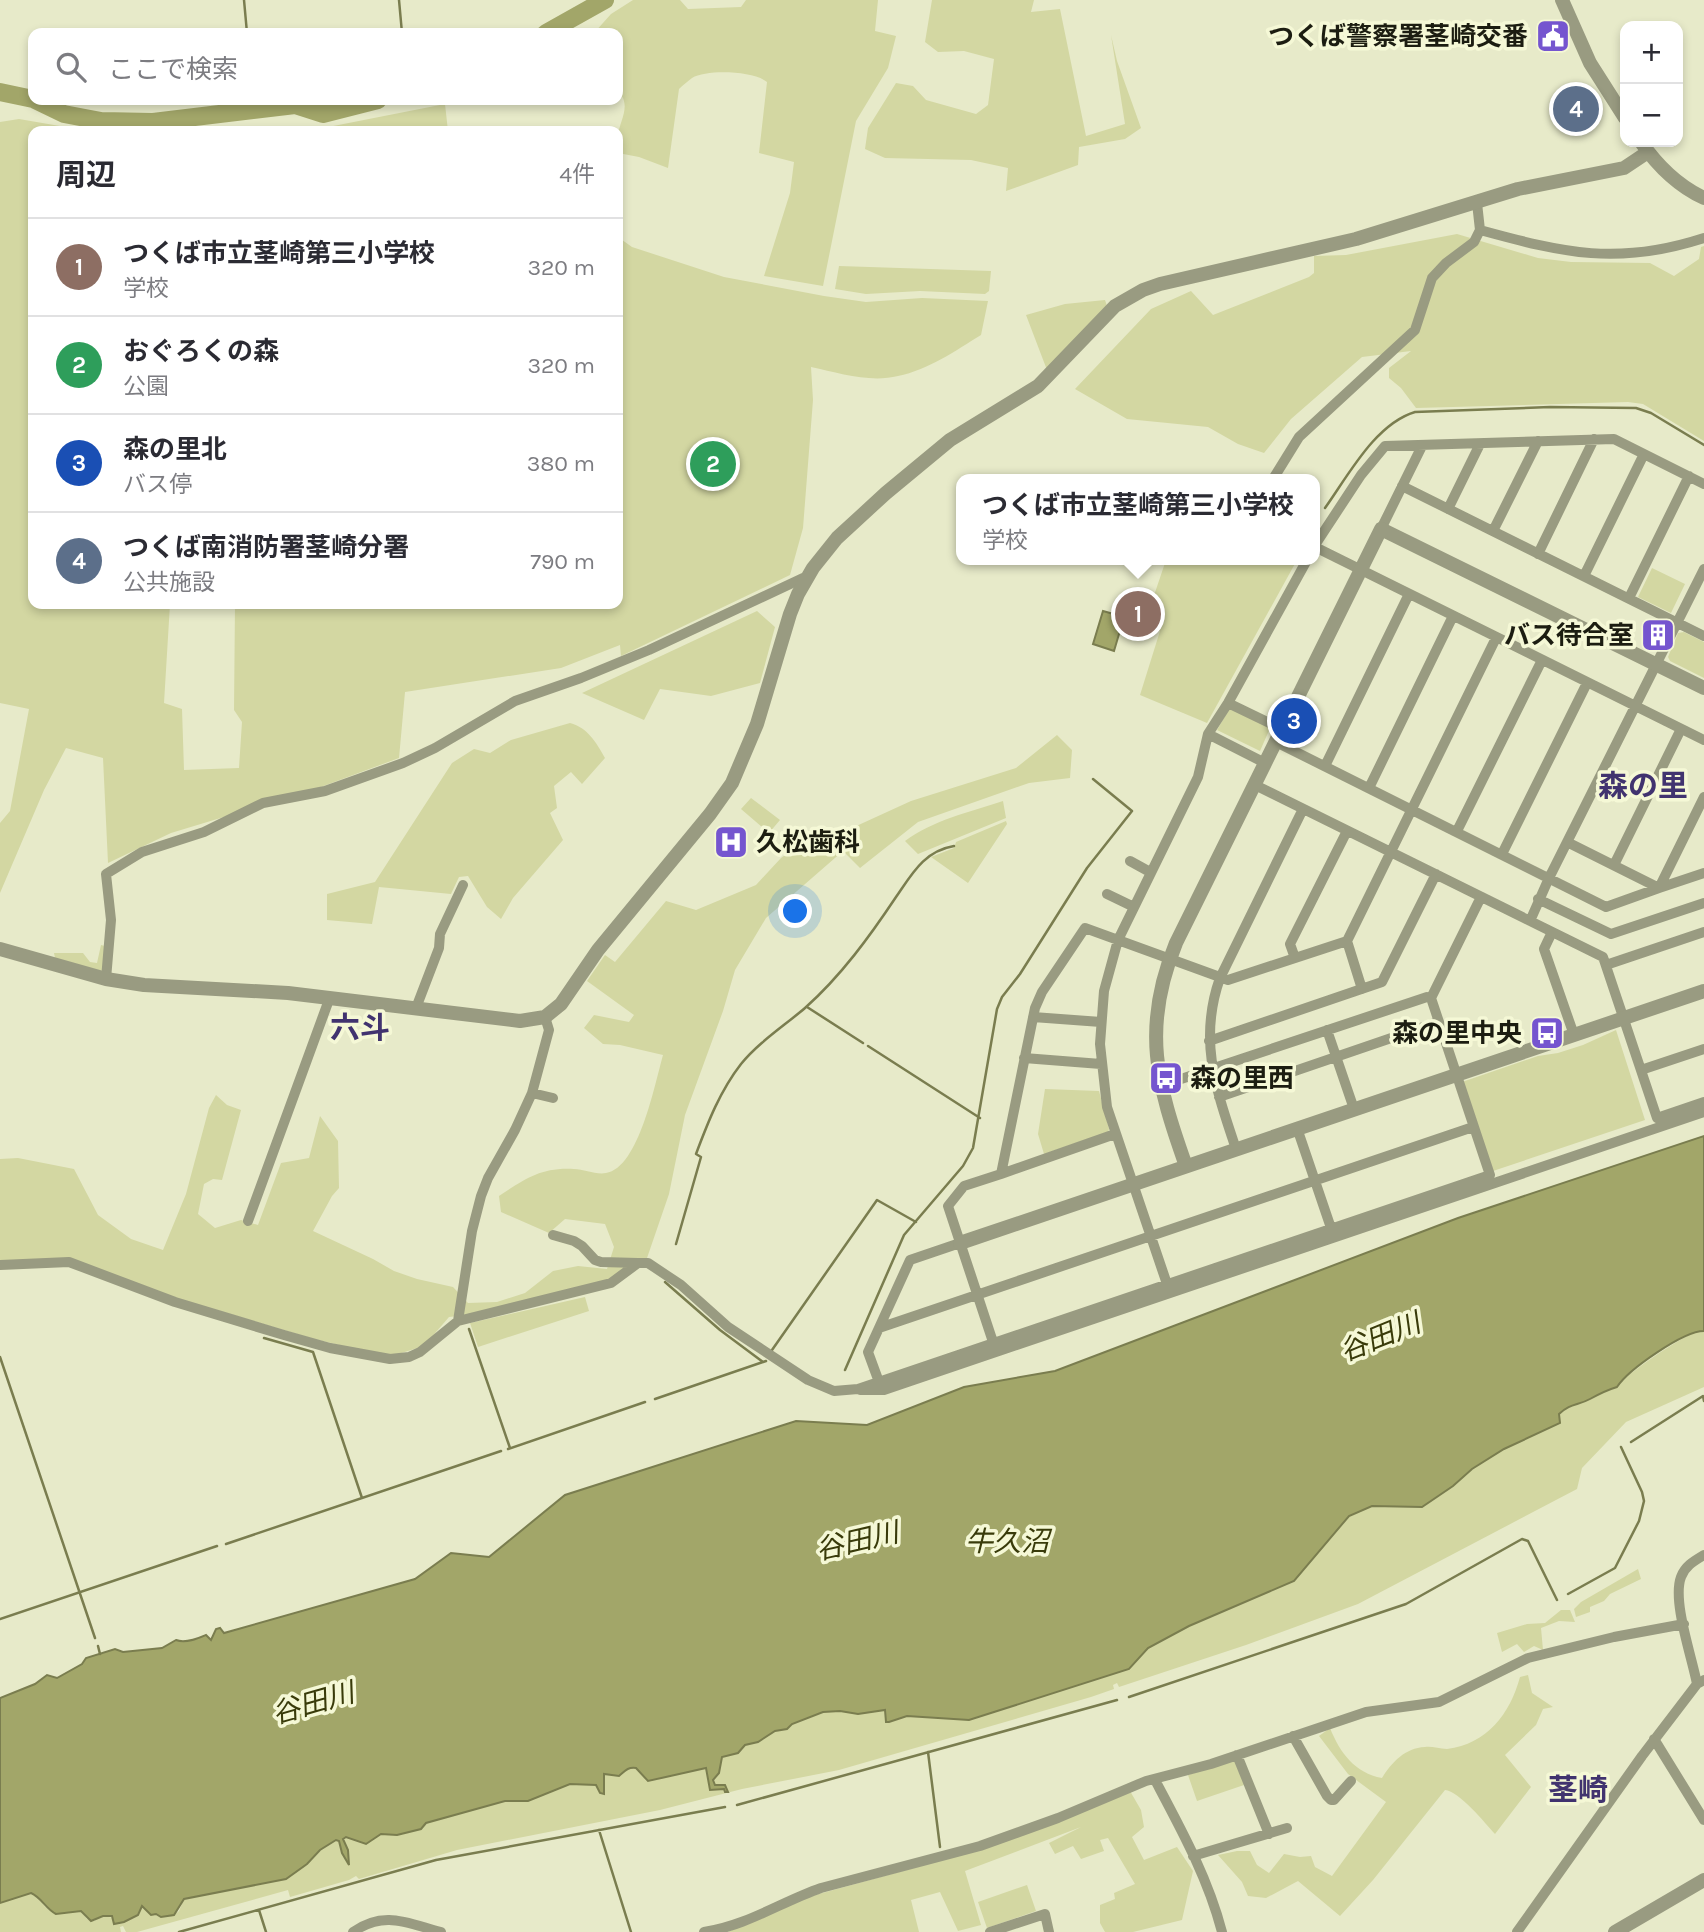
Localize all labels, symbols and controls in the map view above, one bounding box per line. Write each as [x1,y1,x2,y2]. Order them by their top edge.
public building icon: つくば警察署茎崎交番 [1534,17,1572,55]
place label: つくば警察署茎崎交番 [1268,21,1528,52]
map controls [1620,21,1683,147]
button: + [1620,21,1683,84]
search box [28,28,623,105]
icon: search [52,48,90,86]
text: ここで検索 [108,54,238,85]
pin: 4 [1553,83,1599,135]
button: − [1620,84,1683,147]
text: 周辺 [56,157,116,193]
text: 4件 [559,161,595,188]
text: つくば市立茎崎第三小学校 [123,238,435,269]
text: 1 [75,254,83,281]
text: 320 m [527,254,595,281]
text: 学校 [123,275,169,302]
text: おぐろくの森 [123,336,279,367]
text: 2 [72,352,86,379]
text: 320 m [527,352,595,379]
text: 公園 [123,373,169,400]
text: 森の里北 [123,434,227,465]
pin: 2 [690,438,736,490]
text: 3 [72,450,86,477]
text: 380 m [527,450,595,477]
text: バス停 [123,471,192,498]
popup [956,474,1320,565]
text: つくば市立茎崎第三小学校 [982,490,1294,521]
text: 学校 [982,527,1028,554]
text: つくば南消防署茎崎分署 [123,532,409,563]
text: 4 [72,548,86,575]
text: 790 m [530,548,595,575]
text: 公共施設 [123,569,215,596]
pin: 1 [1115,588,1161,640]
building icon: バス待合室 [1639,616,1677,654]
place label: バス待合室 [1504,620,1634,651]
pin: 3 [1271,695,1317,747]
district label: 森の里 [1598,768,1688,804]
hospital icon: 久松歯科 [712,823,750,861]
place label: 久松歯科 [756,827,860,858]
your location [778,894,812,928]
district label: 六斗 [330,1010,390,1046]
bus stop icon: 森の里中央 [1528,1014,1566,1052]
place label: 森の里中央 [1392,1018,1522,1049]
bus stop icon: 森の里西 [1147,1059,1185,1097]
place label: 森の里西 [1190,1063,1294,1094]
water label: 谷田川 [1335,1305,1428,1368]
water label: 谷田川 [812,1515,905,1567]
water label: 牛久沼 [965,1525,1053,1558]
water label: 谷田川 [268,1675,361,1730]
district label: 茎崎 [1548,1772,1608,1808]

